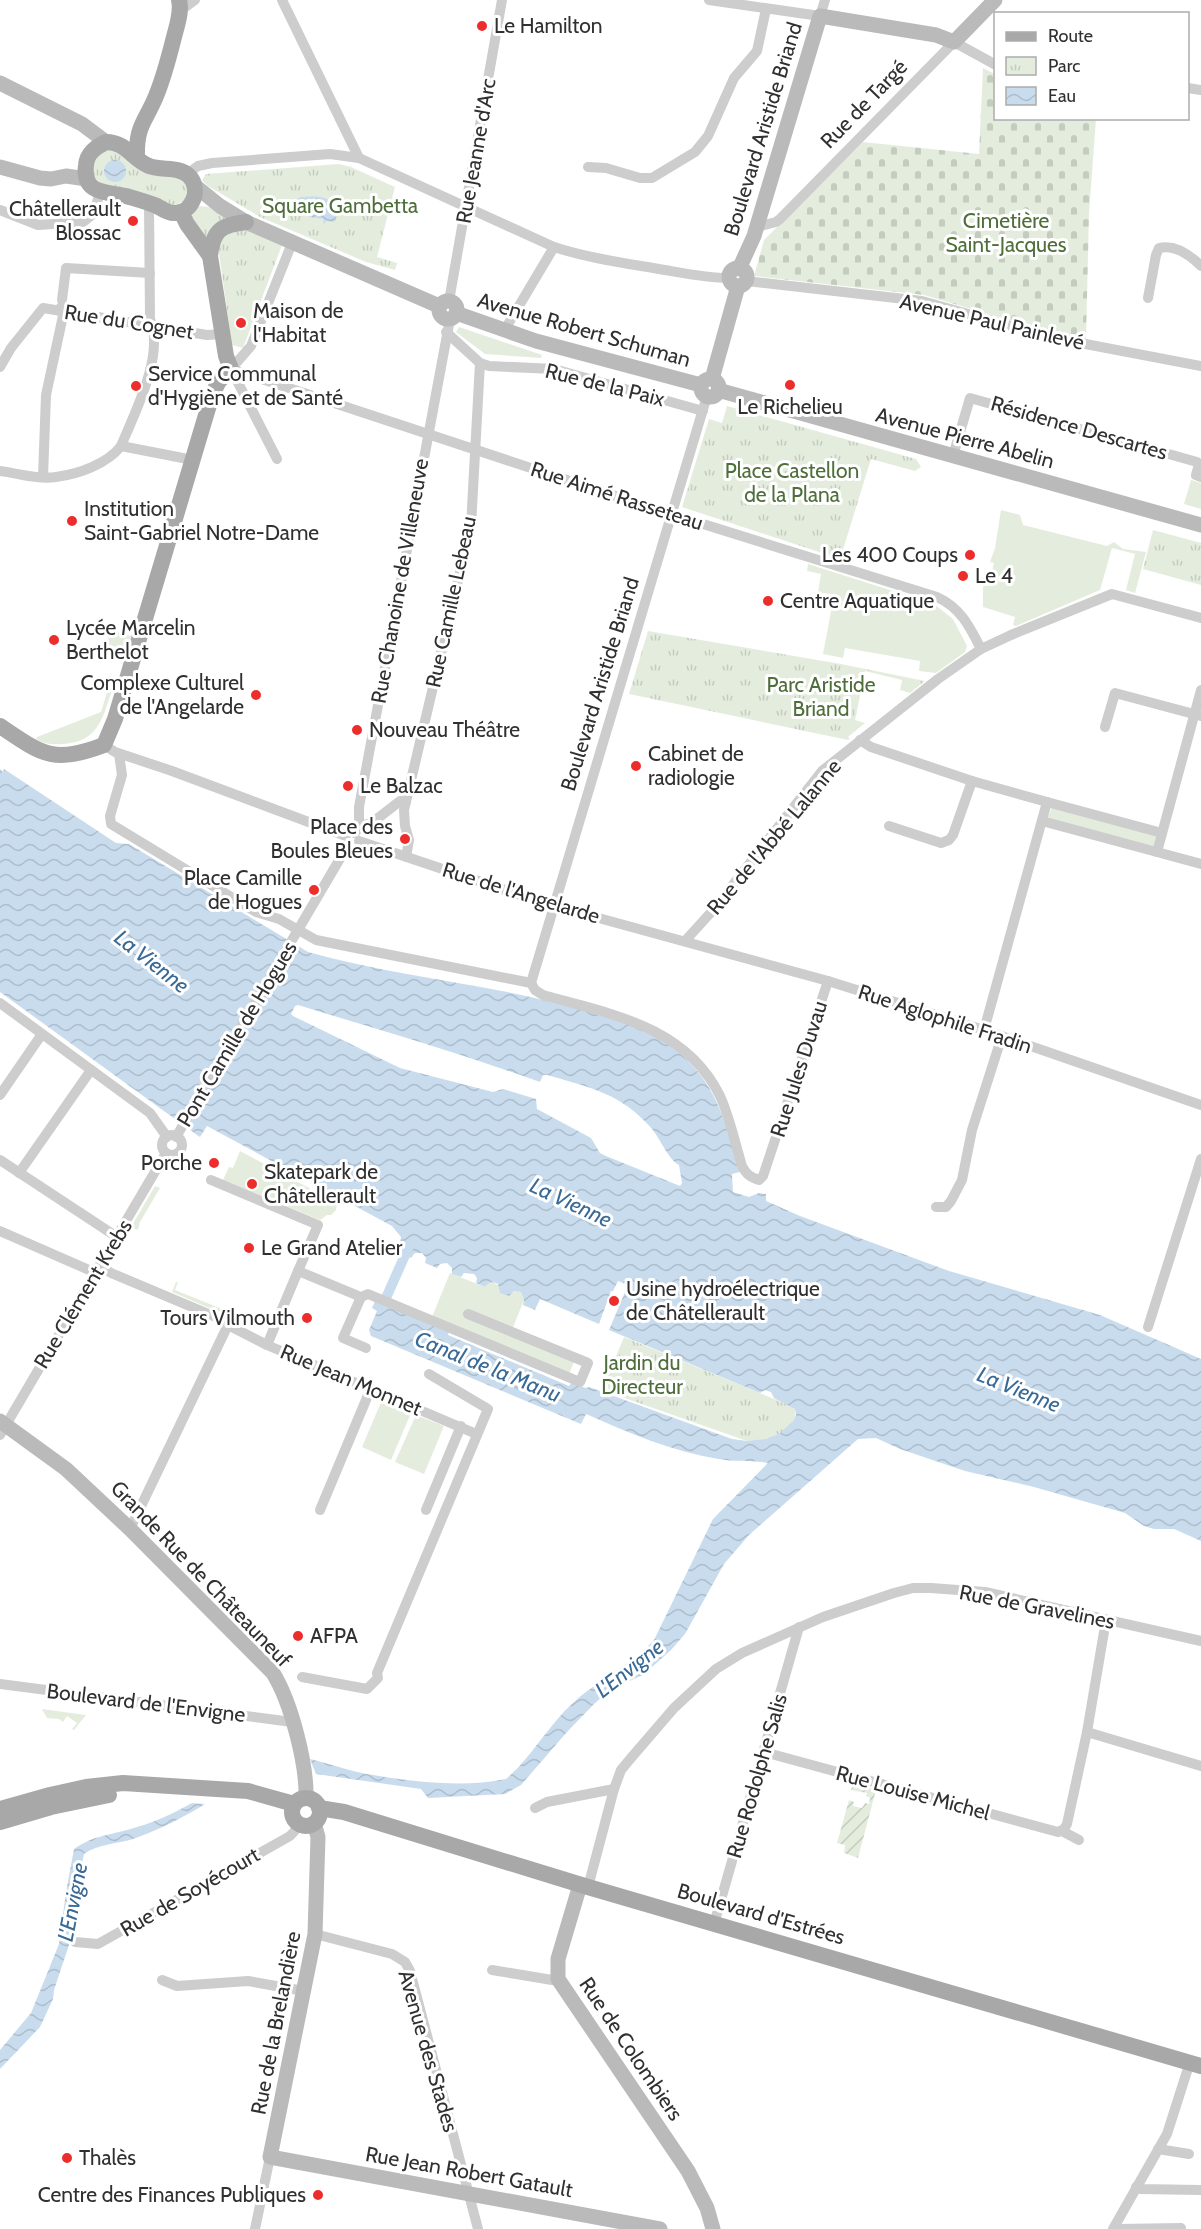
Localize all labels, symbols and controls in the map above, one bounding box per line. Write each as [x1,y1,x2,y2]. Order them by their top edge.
legend [994,12,1189,120]
place label: Le Hamilton [494,13,603,38]
marker: Le Hamilton [475,19,489,33]
street label: Boulevard Aristide Briand [718,19,807,239]
text: Route [1048,25,1093,47]
street label: Rue de Targé [815,54,912,153]
text: Parc [1048,55,1080,77]
street label: Rue Jeanne d'Arc [450,76,501,225]
text: Eau [1048,85,1076,107]
park label: Square Gambetta [262,193,418,218]
place label: Châtellerault Blossac [9,196,121,245]
park label: Cimetière Saint-Jacques [945,208,1067,257]
marker: Châtellerault Blossac [126,214,140,228]
street label: Avenue Robert Schuman [475,287,694,372]
street label: Avenue Paul Painlevé [898,288,1087,355]
place label: Maison de l'Habitat [253,298,344,347]
street label: Rue du Cognet [63,299,195,344]
marker: Maison de l'Habitat [234,316,248,330]
street label: Rue de la Paix [543,358,667,411]
place label: Service Communal d'Hygiène et de Santé [148,361,343,410]
marker: Le Richelieu [783,378,797,392]
marker: Service Communal d'Hygiène et de Santé [129,379,143,393]
street label: Résidence Descartes [988,390,1171,465]
place label: Le Richelieu [737,394,843,419]
street label: Avenue Pierre Abelin [873,402,1057,473]
street label: Rue Chanoine de Villeneuve [366,456,433,705]
street label: Rue Aimé Rasseteau [528,456,707,535]
park label: Place Castellon de la Plana [725,458,859,507]
place label: Institution Saint-Gabriel Notre-Dame [84,496,319,545]
marker: Institution Saint-Gabriel Notre-Dame [65,514,79,528]
street label: Rue Camille Lebeau [420,514,481,690]
place label: Les 400 Coups [822,542,958,567]
marker: Les 400 Coups [963,548,977,562]
place label: Le 4 [975,563,1013,588]
marker: Le 4 [956,569,970,583]
street label: Boulevard Aristide Briand [555,574,644,794]
place label: Centre Aquatique [780,588,934,613]
marker: Centre Aquatique [761,594,775,608]
place label: Lycée Marcelin Berthelot [66,615,196,664]
marker: Lycée Marcelin Berthelot [47,633,61,647]
place label: Complexe Culturel de l'Angelarde [81,670,244,719]
park label: Parc Aristide Briand [766,672,876,721]
marker: Complexe Culturel de l'Angelarde [249,688,263,702]
place label: Nouveau Théâtre [369,717,520,742]
marker: Nouveau Théâtre [350,723,364,737]
place label: Cabinet de radiologie [648,741,744,790]
street label: Rue de l'Abbé Lalanne [701,754,846,919]
marker: Cabinet de radiologie [629,759,643,773]
place label: Le Balzac [360,773,443,798]
marker: Le Balzac [341,779,355,793]
place label: Place des Boules Bleues [270,814,393,863]
marker: Place des Boules Bleues [398,832,412,846]
street label: Rue de l'Angelarde [439,857,603,928]
place label: Place Camille de Hogues [184,865,302,914]
marker: Place Camille de Hogues [307,883,321,897]
water label: La Vienne [109,924,194,999]
street label: Pont Camille de Hogues [171,936,302,1131]
street label: Rue Aglophile Fradin [855,979,1035,1058]
street label: Rue Jules Duvau [765,998,832,1140]
place label: Porche [141,1150,202,1175]
marker: Porche [207,1156,221,1170]
place label: Skatepark de Châtellerault [264,1159,378,1208]
water label: La Vienne [526,1172,616,1233]
marker: Skatepark de Châtellerault [245,1177,259,1191]
street label: Rue Clément Krebs [28,1214,137,1373]
place label: Le Grand Atelier [261,1235,403,1260]
marker: Le Grand Atelier [242,1241,256,1255]
place label: Usine hydroélectrique de Châtellerault [626,1276,820,1325]
marker: Usine hydroélectrique de Châtellerault [607,1294,621,1308]
place label: Tours Vilmouth [160,1305,295,1330]
marker: Tours Vilmouth [300,1311,314,1325]
water label: Canal de la Manu [411,1325,565,1408]
street label: Rue Jean Monnet [277,1339,426,1421]
park label: Jardin du Directeur [601,1350,683,1399]
water label: La Vienne [973,1361,1064,1418]
street label: Grande Rue de Châteauneuf [106,1475,297,1672]
street label: Rue de Gravelines [957,1579,1117,1634]
place label: AFPA [310,1623,358,1648]
marker: AFPA [291,1629,305,1643]
water label: L'Envigne [590,1633,669,1704]
street label: Boulevard de l'Envigne [45,1678,247,1727]
street label: Rue Rodolphe Salis [721,1690,792,1861]
street label: Rue Louise Michel [833,1760,993,1825]
street label: Rue de Soyécourt [116,1842,264,1941]
water label: L'Envigne [52,1860,93,1944]
street label: Boulevard d'Estrées [675,1878,848,1949]
street label: Rue de la Brelandière [245,1929,306,2117]
street label: Avenue des Stades [393,1967,464,2135]
street label: Rue de Colombiers [574,1972,689,2125]
street label: Rue Jean Robert Gatault [364,2141,575,2202]
place label: Thalès [79,2145,136,2170]
marker: Thalès [60,2151,74,2165]
place label: Centre des Finances Publiques [38,2182,306,2207]
marker: Centre des Finances Publiques [311,2188,325,2202]

